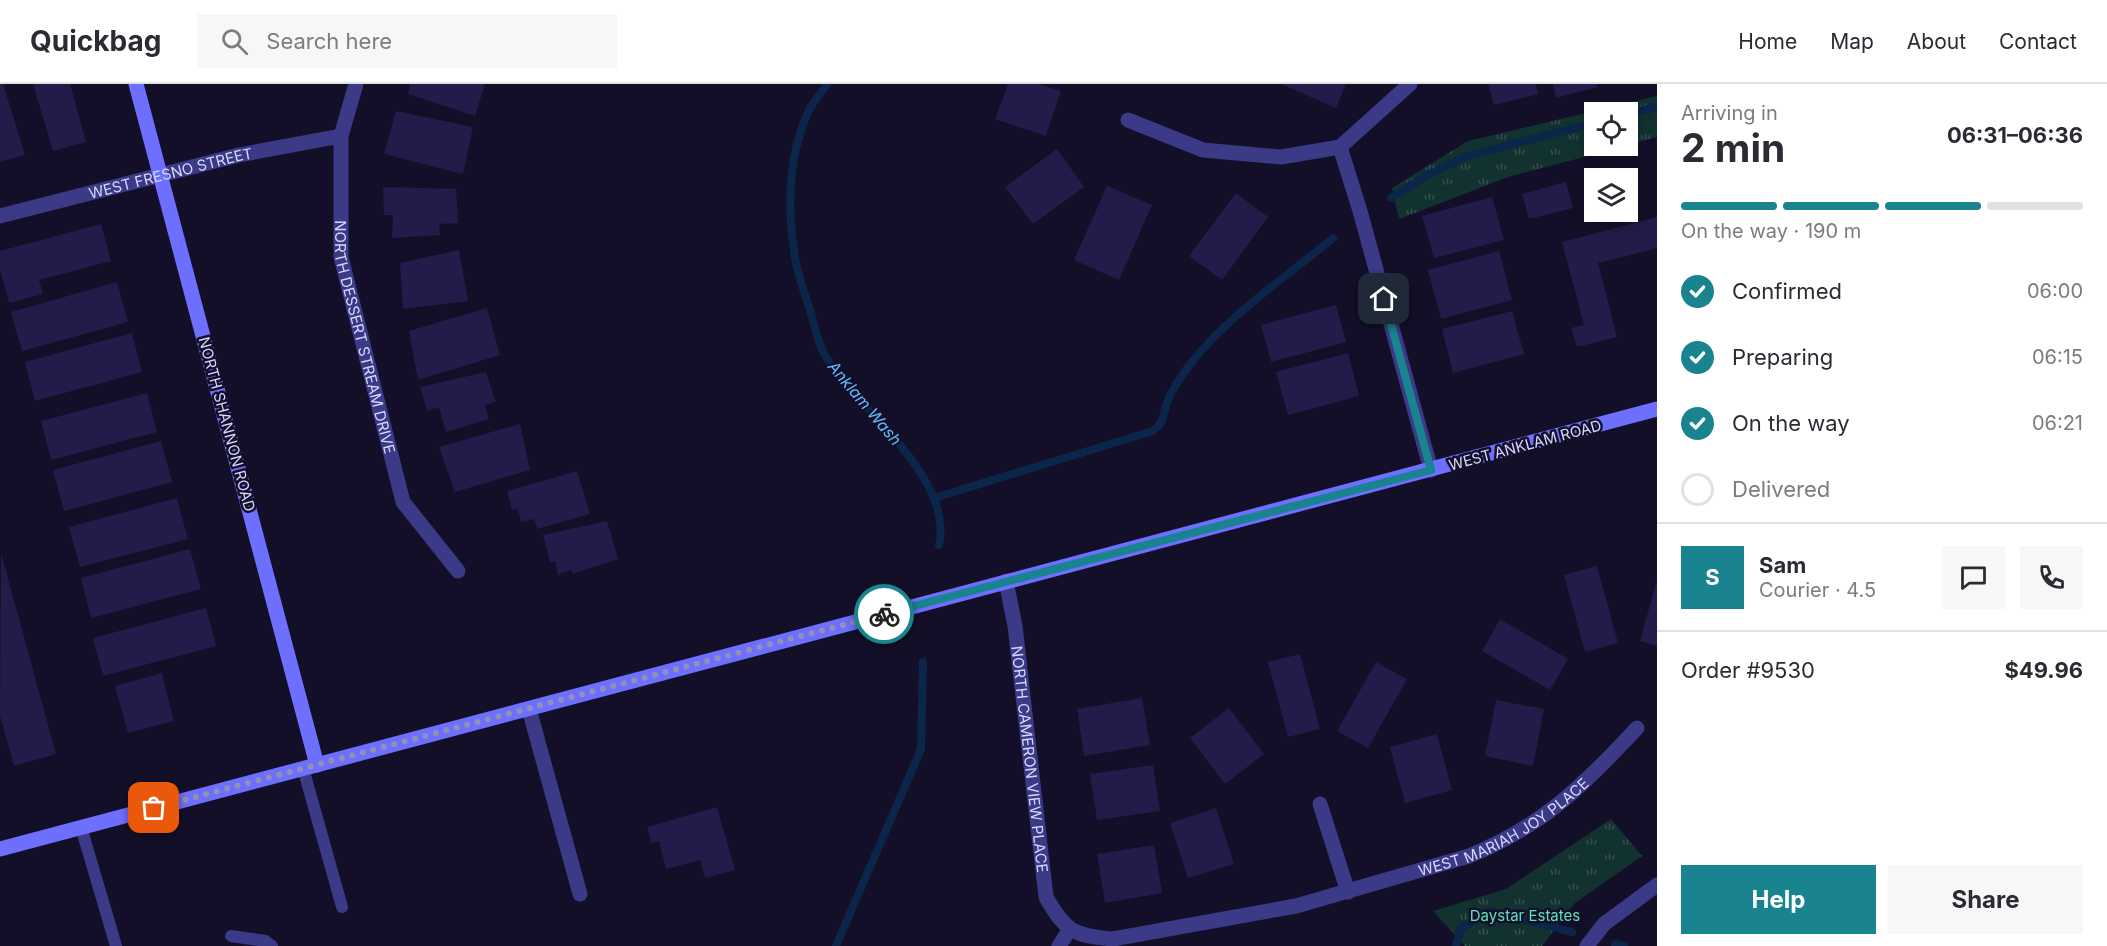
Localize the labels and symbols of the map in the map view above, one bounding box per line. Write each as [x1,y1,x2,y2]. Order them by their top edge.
street label: WEST FRESNO STREET [87,143,254,202]
street label: NORTH DESSERT STREAM DRIVE [331,220,400,456]
pin [1358,273,1409,324]
street label: NORTH SHANNON ROAD [195,335,259,513]
water label: Anklam Wash [823,356,906,449]
street label: WEST ANKLAM ROAD [1447,415,1603,475]
courier [854,584,914,644]
street label: NORTH CAMERON VIEW PLACE [1008,645,1053,874]
street label: WEST MARIAH JOY PLACE [1416,773,1592,880]
pin [128,782,179,833]
park label: Daystar Estates [1470,906,1580,925]

